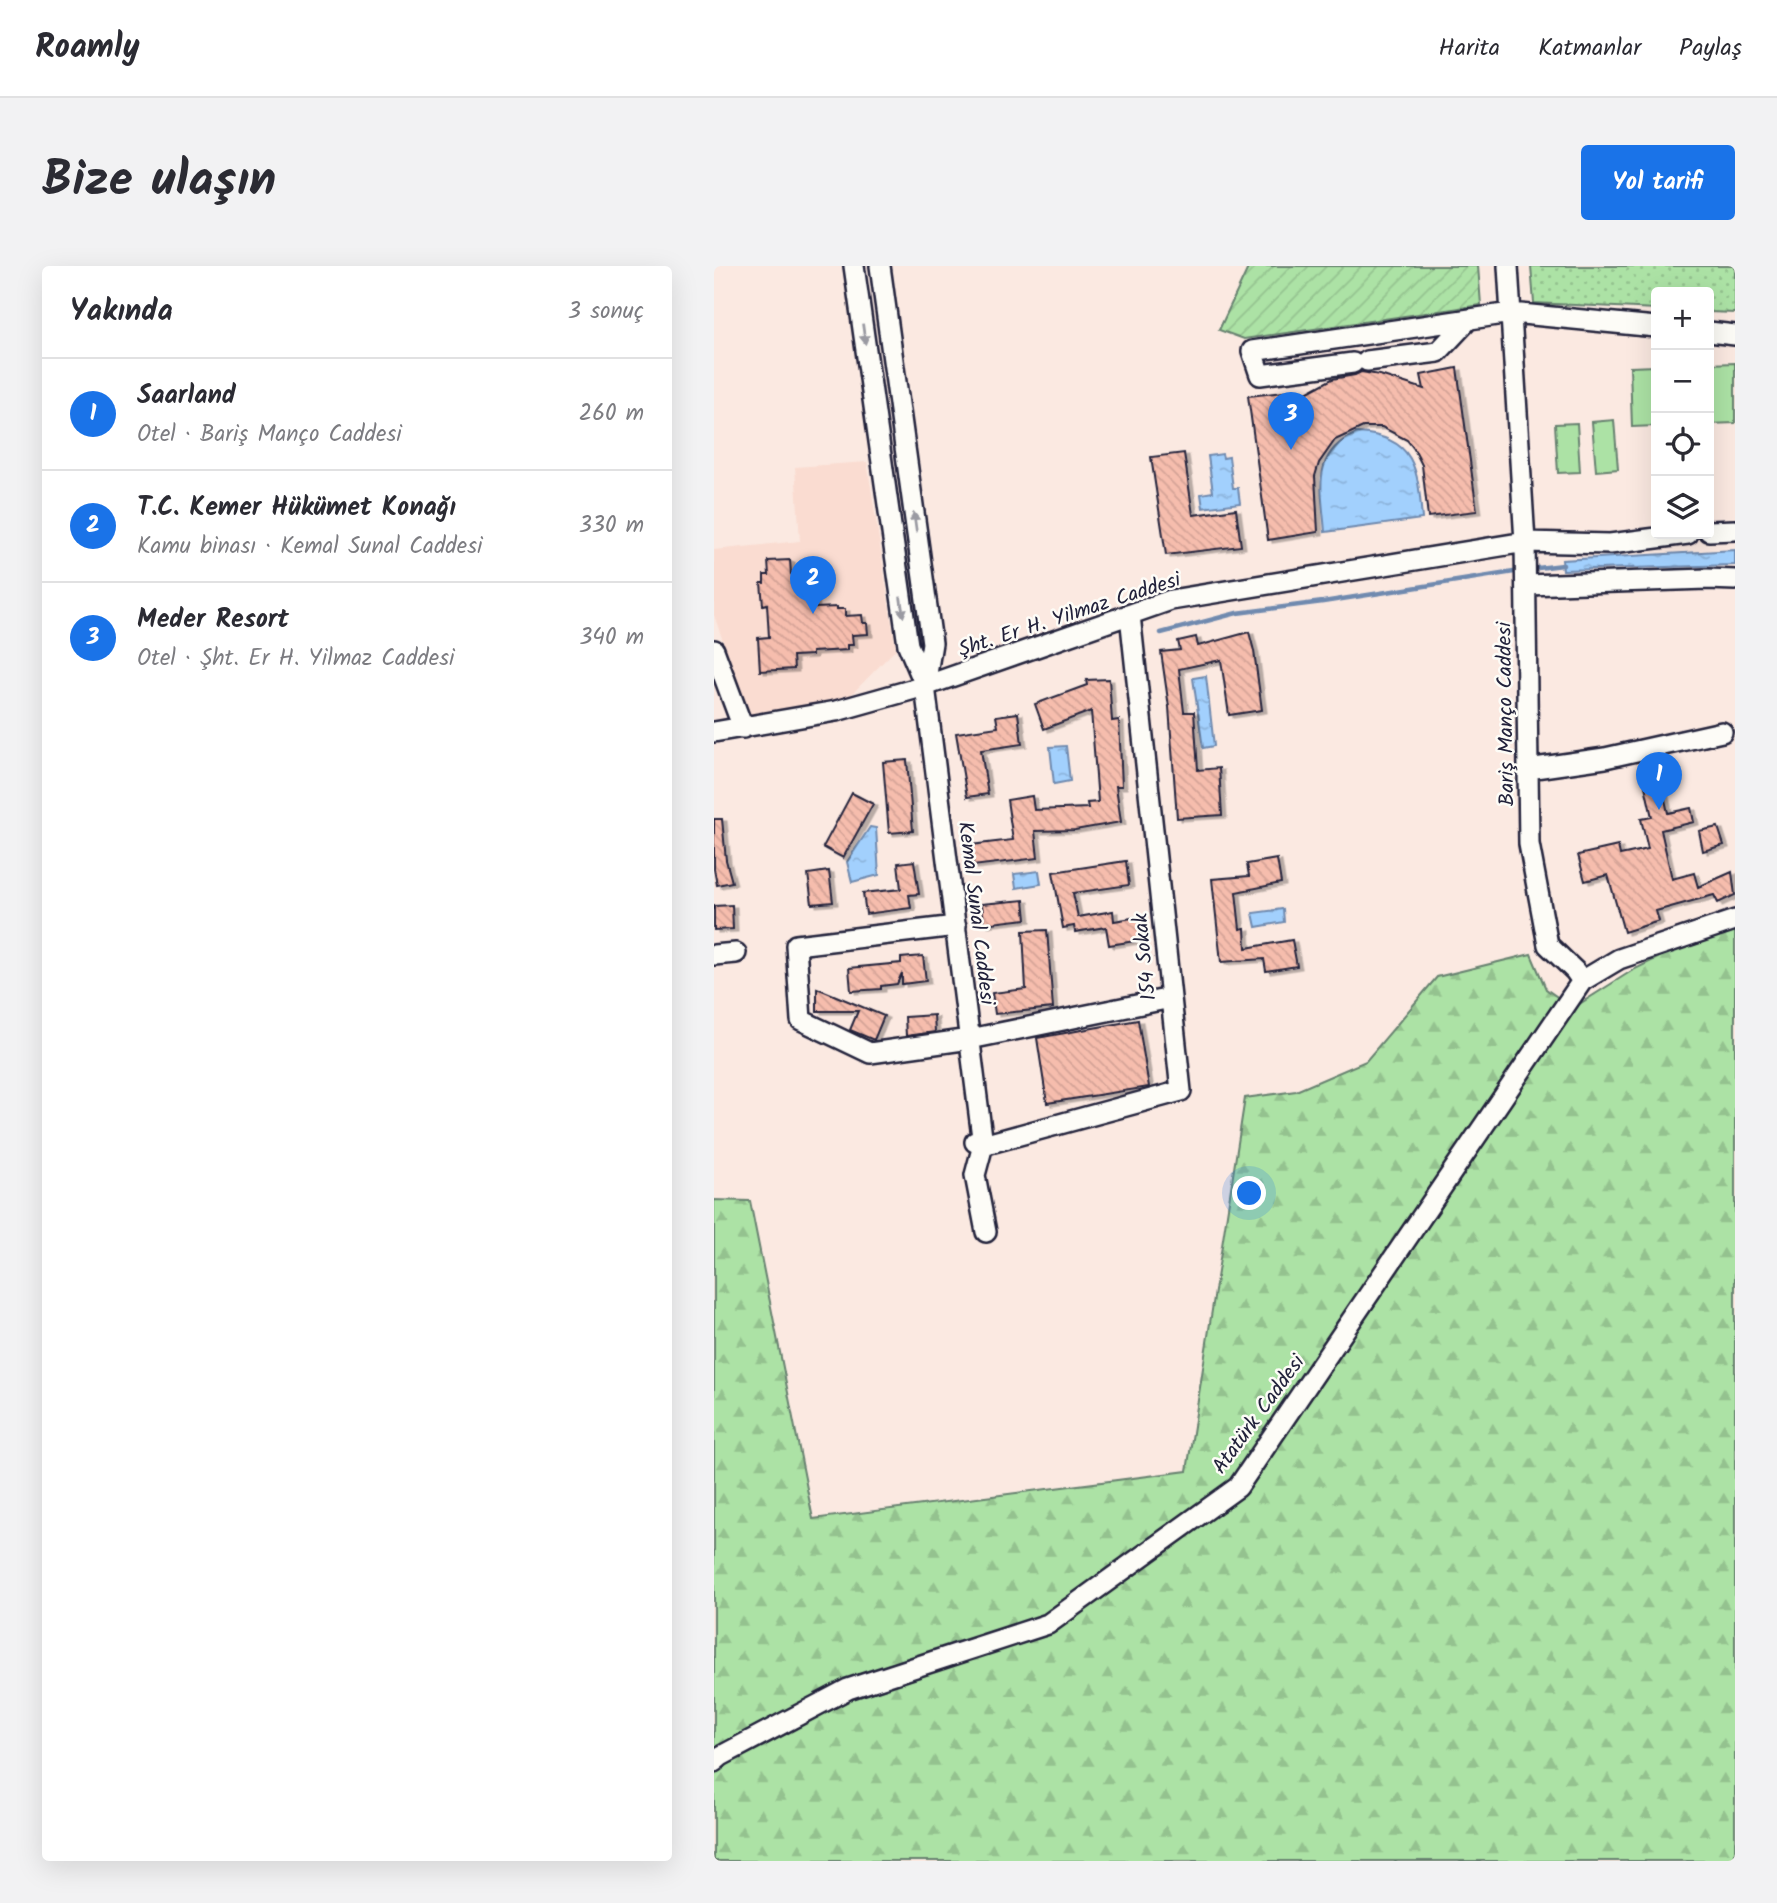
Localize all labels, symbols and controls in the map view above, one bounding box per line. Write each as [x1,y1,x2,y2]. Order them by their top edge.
text: Roamly [35,22,140,75]
text: Harita [1439,29,1500,68]
text: Katmanlar [1538,29,1641,68]
text: Paylaş [1679,29,1742,68]
text: Bize ulaşın [42,143,276,221]
button: Yol tarifi [1581,145,1735,220]
map controls [1651,287,1714,539]
button: + [1651,287,1714,350]
text: Yakında [70,288,173,336]
text: 3 sonuç [568,294,644,330]
one-way arrow [859,323,870,345]
button: − [1651,350,1714,413]
text: Saarland [137,375,236,417]
pin: 3 [1268,392,1314,450]
text: 1 [90,396,96,432]
text: 260 m [579,396,644,432]
button: locate [1651,413,1714,476]
text: Otel · Bariş Manço Caddesi [137,417,402,453]
button: layers [1651,476,1714,539]
text: T.C. Kemer Hükümet Konağı [137,487,456,529]
text: 2 [86,508,100,544]
text: 330 m [579,508,644,544]
one-way arrow [910,511,921,533]
text: Kamu binası · Kemal Sunal Caddesi [137,529,482,565]
pin: 2 [790,556,836,614]
street label: Şht. Er H. Yilmaz Caddesi [954,564,1186,667]
one-way arrow [897,596,908,618]
text: Meder Resort [137,599,289,641]
text: 3 [87,620,99,656]
text: 340 m [579,620,644,656]
street label: Bariş Manço Caddesi [1488,621,1525,806]
text: Otel · Şht. Er H. Yilmaz Caddesi [137,641,454,677]
pin: 1 [1636,752,1682,810]
street label: Kemal Sunal Caddesi [948,820,1003,1008]
street label: 154 Sokak [1124,911,1167,1002]
your location [1232,1176,1266,1210]
street label: Atatürk Caddesi [1204,1347,1315,1482]

